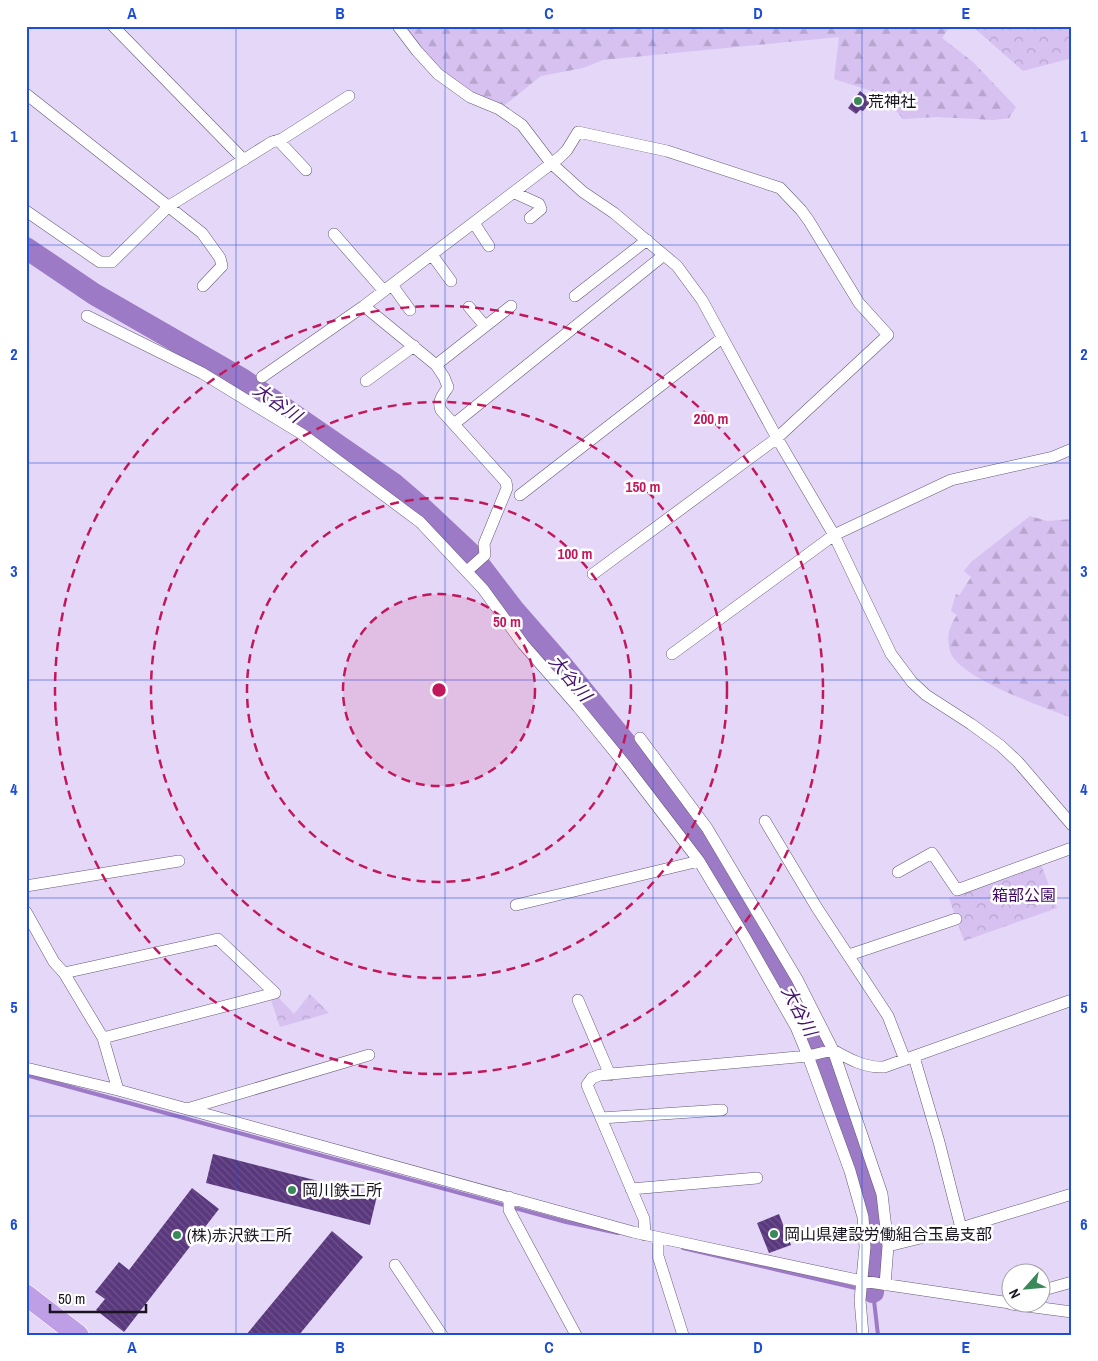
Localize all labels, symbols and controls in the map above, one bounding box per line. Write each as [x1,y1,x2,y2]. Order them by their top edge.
text: A [127,2,137,24]
text: B [335,2,345,24]
text: C [544,2,554,24]
text: D [753,2,763,24]
text: E [962,2,971,24]
place label: 荒神社 [868,90,916,112]
marker: 荒神社 [852,95,864,107]
text: 1 [10,125,18,147]
text: 1 [1080,125,1088,147]
text: 2 [10,343,18,365]
text: 2 [1080,343,1088,365]
water label: 大谷川 [248,377,308,429]
text: 200 m [694,408,728,429]
text: 150 m [626,476,660,497]
text: 100 m [558,543,592,564]
text: 3 [10,560,18,582]
text: 3 [1080,560,1088,582]
text: 50 m [493,611,521,632]
water label: 大谷川 [543,649,599,708]
centre of rings [430,681,448,699]
text: 4 [10,778,18,800]
text: 4 [1080,778,1088,800]
park label: 箱部公園 [992,884,1056,906]
water label: 大谷川 [776,981,824,1042]
text: 5 [10,996,18,1018]
text: 5 [1080,996,1088,1018]
place label: 岡川鉄工所 [302,1179,382,1201]
marker: 岡川鉄工所 [286,1184,298,1196]
text: 6 [10,1213,18,1235]
text: 6 [1080,1213,1088,1235]
place label: 岡山県建設労働組合玉島支部 [784,1223,992,1245]
place label: (株)赤沢鉄工所 [187,1224,292,1246]
marker: 岡山県建設労働組合玉島支部 [768,1228,780,1240]
marker: (株)赤沢鉄工所 [171,1229,183,1241]
north arrow [1000,1264,1050,1314]
scale bar [50,1281,146,1313]
text: N [1005,1286,1024,1302]
text: 50 m [58,1288,85,1309]
text: A [127,1336,137,1358]
text: B [335,1336,345,1358]
text: C [544,1336,554,1358]
text: D [753,1336,763,1358]
text: E [962,1336,971,1358]

